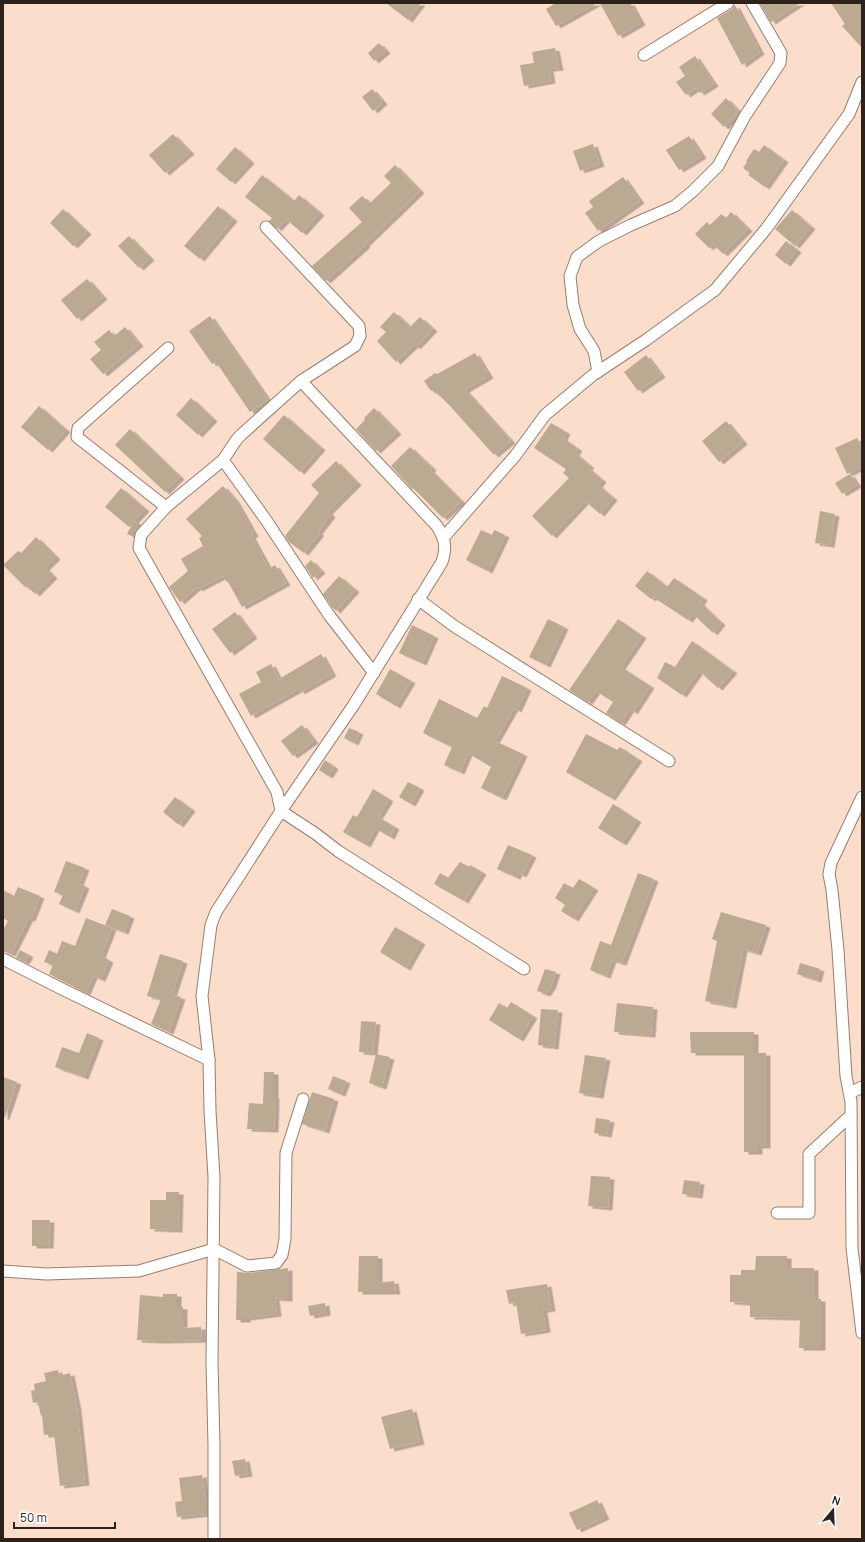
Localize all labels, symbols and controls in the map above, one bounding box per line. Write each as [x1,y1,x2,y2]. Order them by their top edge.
north arrow [813,1490,853,1530]
text: N [830,1492,843,1508]
scale bar [14,1504,115,1530]
text: 50 m [20,1509,47,1526]

